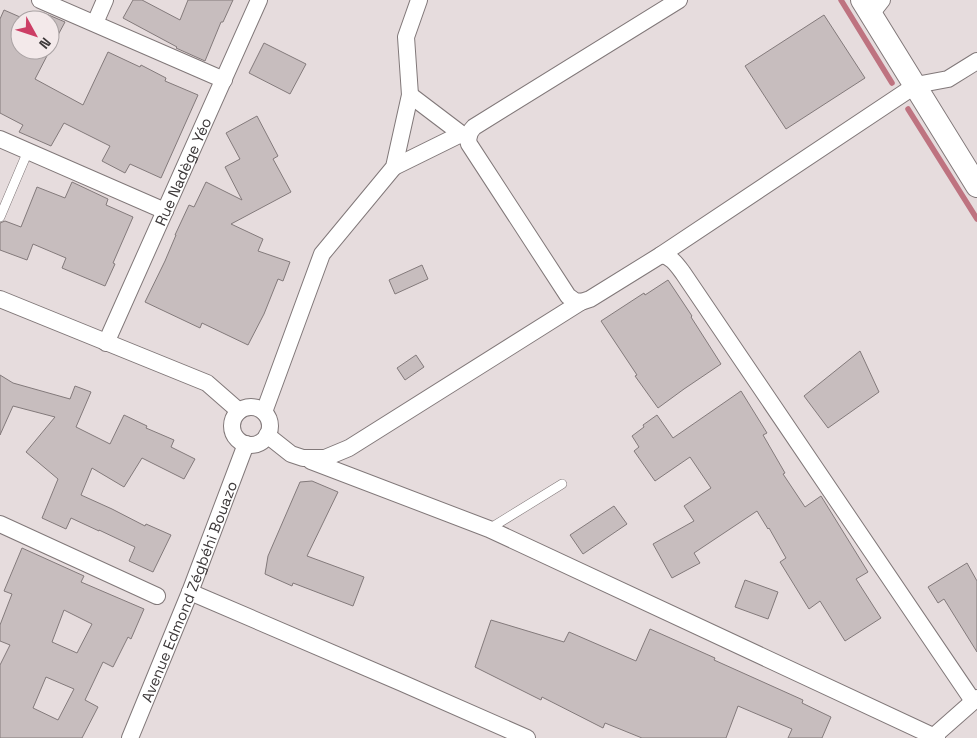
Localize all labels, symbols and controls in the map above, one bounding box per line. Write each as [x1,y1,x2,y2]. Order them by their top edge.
north arrow [10,10,60,60]
text: N [35,34,55,53]
street label: Rue Nadège Yéo [150,114,215,228]
street label: Avenue Edmond Zégbéhi Bouazo [136,478,241,705]

